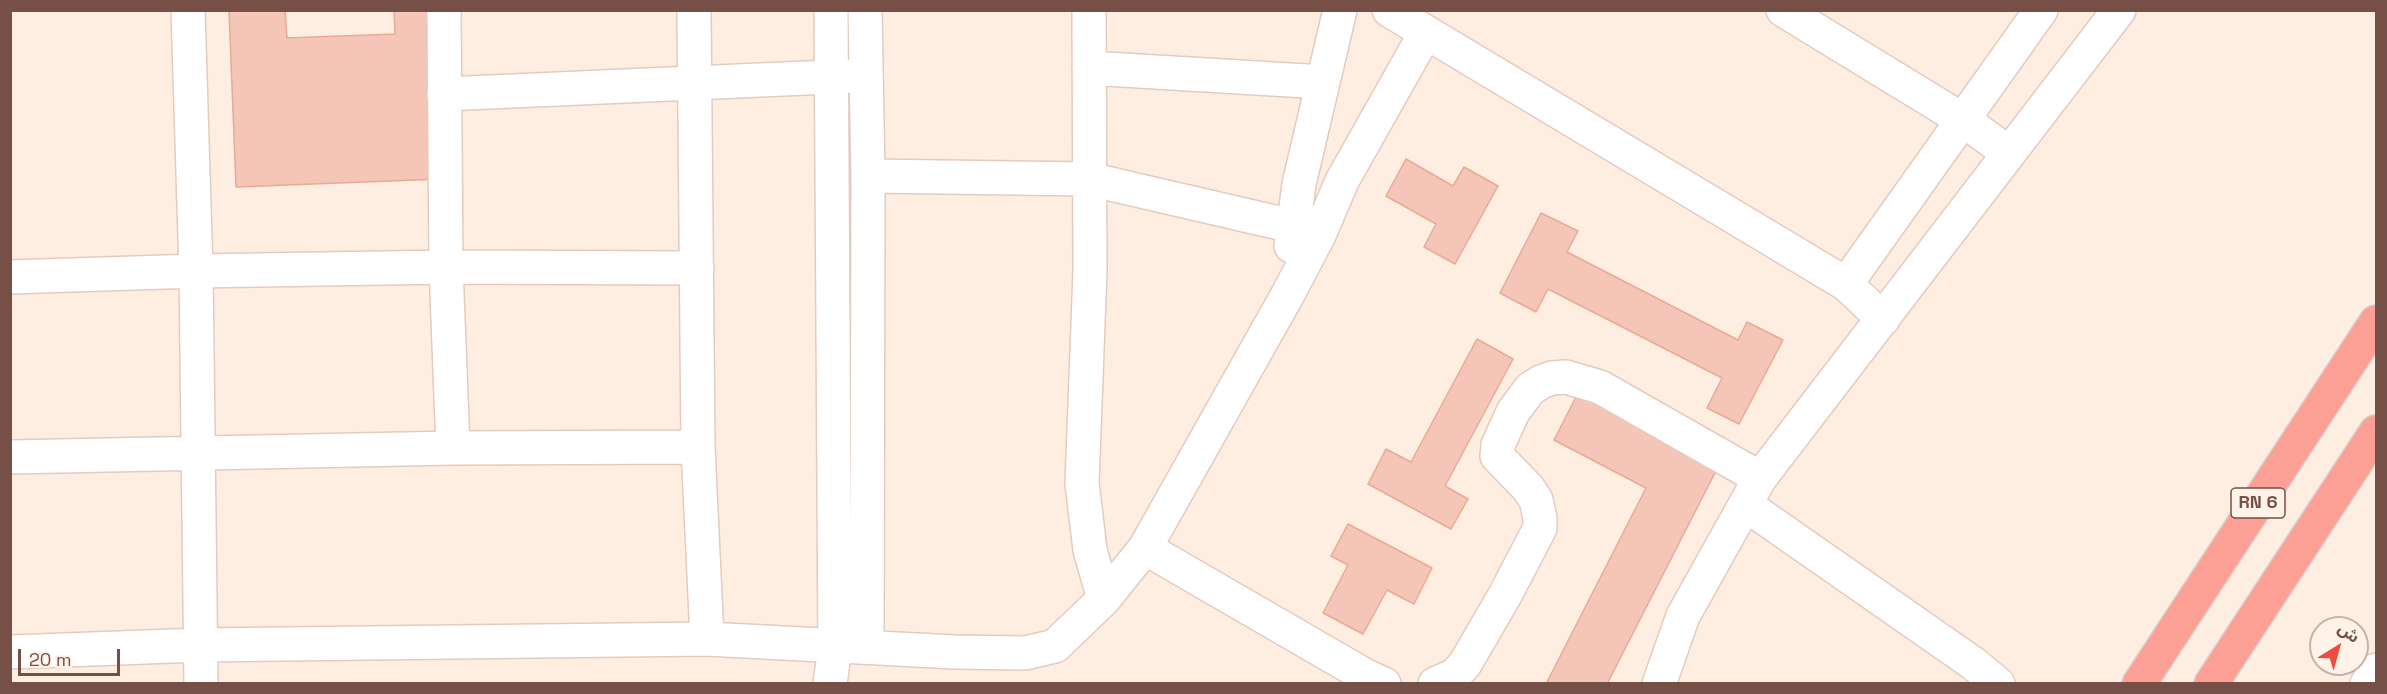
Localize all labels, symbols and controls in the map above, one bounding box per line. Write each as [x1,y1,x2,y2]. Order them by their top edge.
road number: RN 6 [2231,488,2285,518]
north arrow [2309,616,2369,676]
text: ش [2334,618,2364,648]
scale bar [21,637,123,675]
text: 20 m [29,648,72,671]

